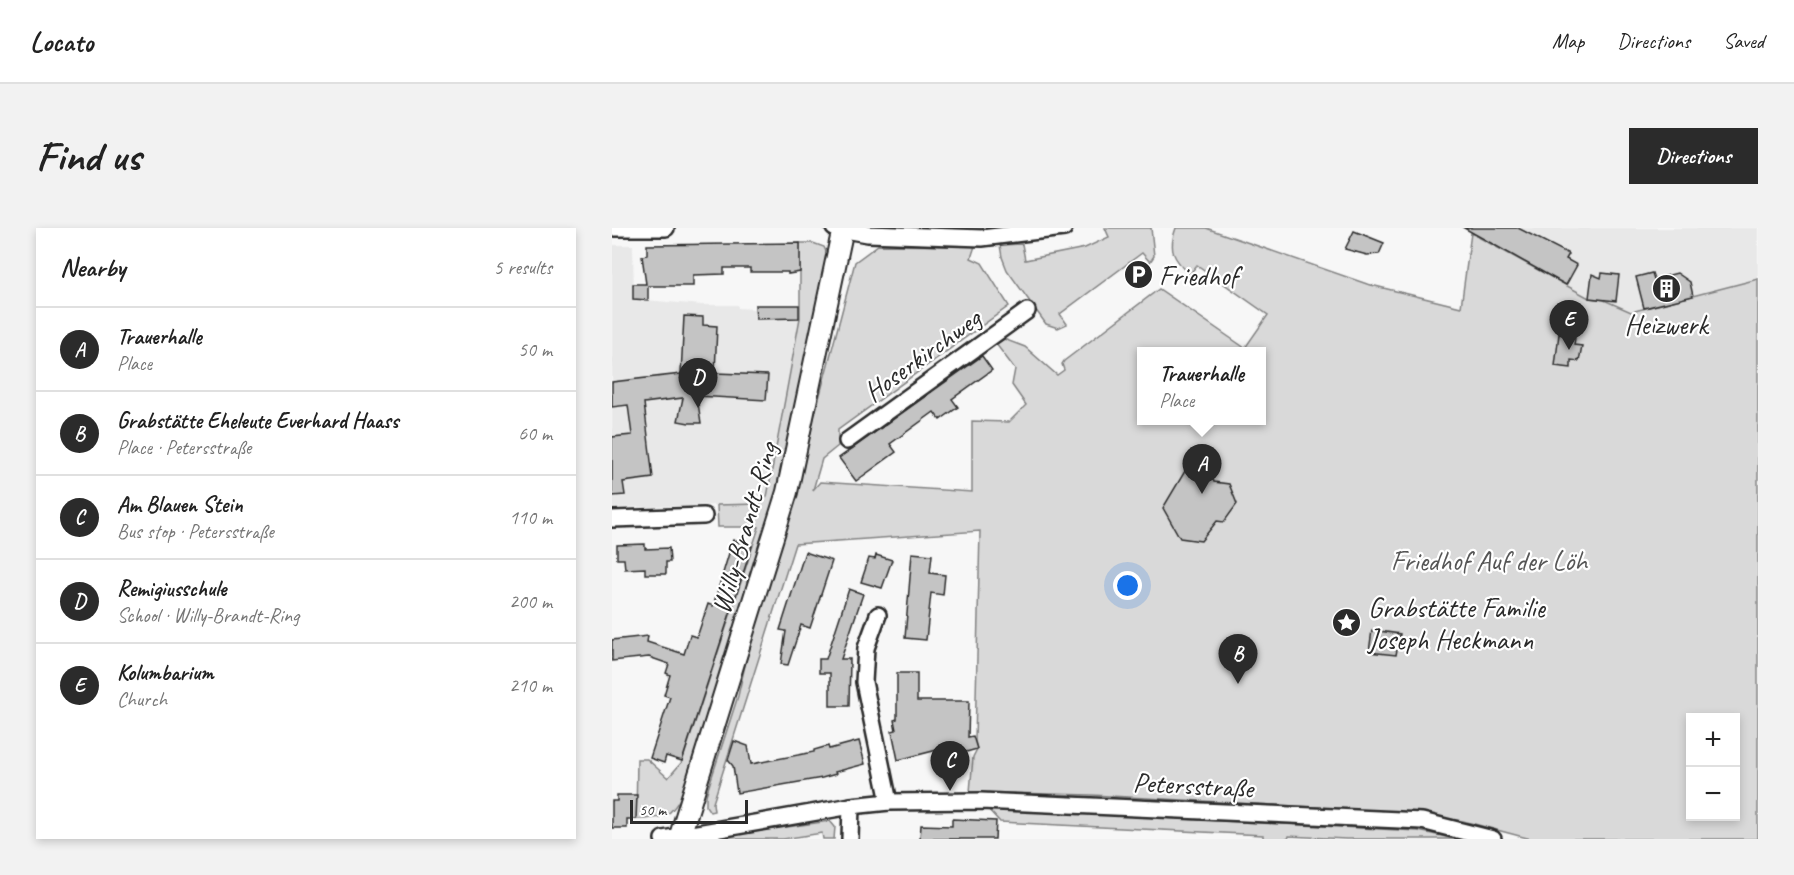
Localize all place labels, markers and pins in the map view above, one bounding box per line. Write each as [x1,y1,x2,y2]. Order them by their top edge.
place label: Friedhof [1159,258,1244,293]
parking icon: Friedhof [1122,259,1154,291]
building icon: Heizwerk [1650,272,1682,304]
pin: E [1550,300,1588,350]
place label: Heizwerk [1625,307,1710,342]
pin: D [678,358,718,408]
pin: A [1182,444,1222,494]
place label: Grabstätte Familie Joseph Heckmann [1366,590,1546,657]
place icon: Grabstätte Familie Joseph Heckmann [1331,607,1363,639]
pin: B [1218,634,1258,684]
pin: C [930,742,970,791]

